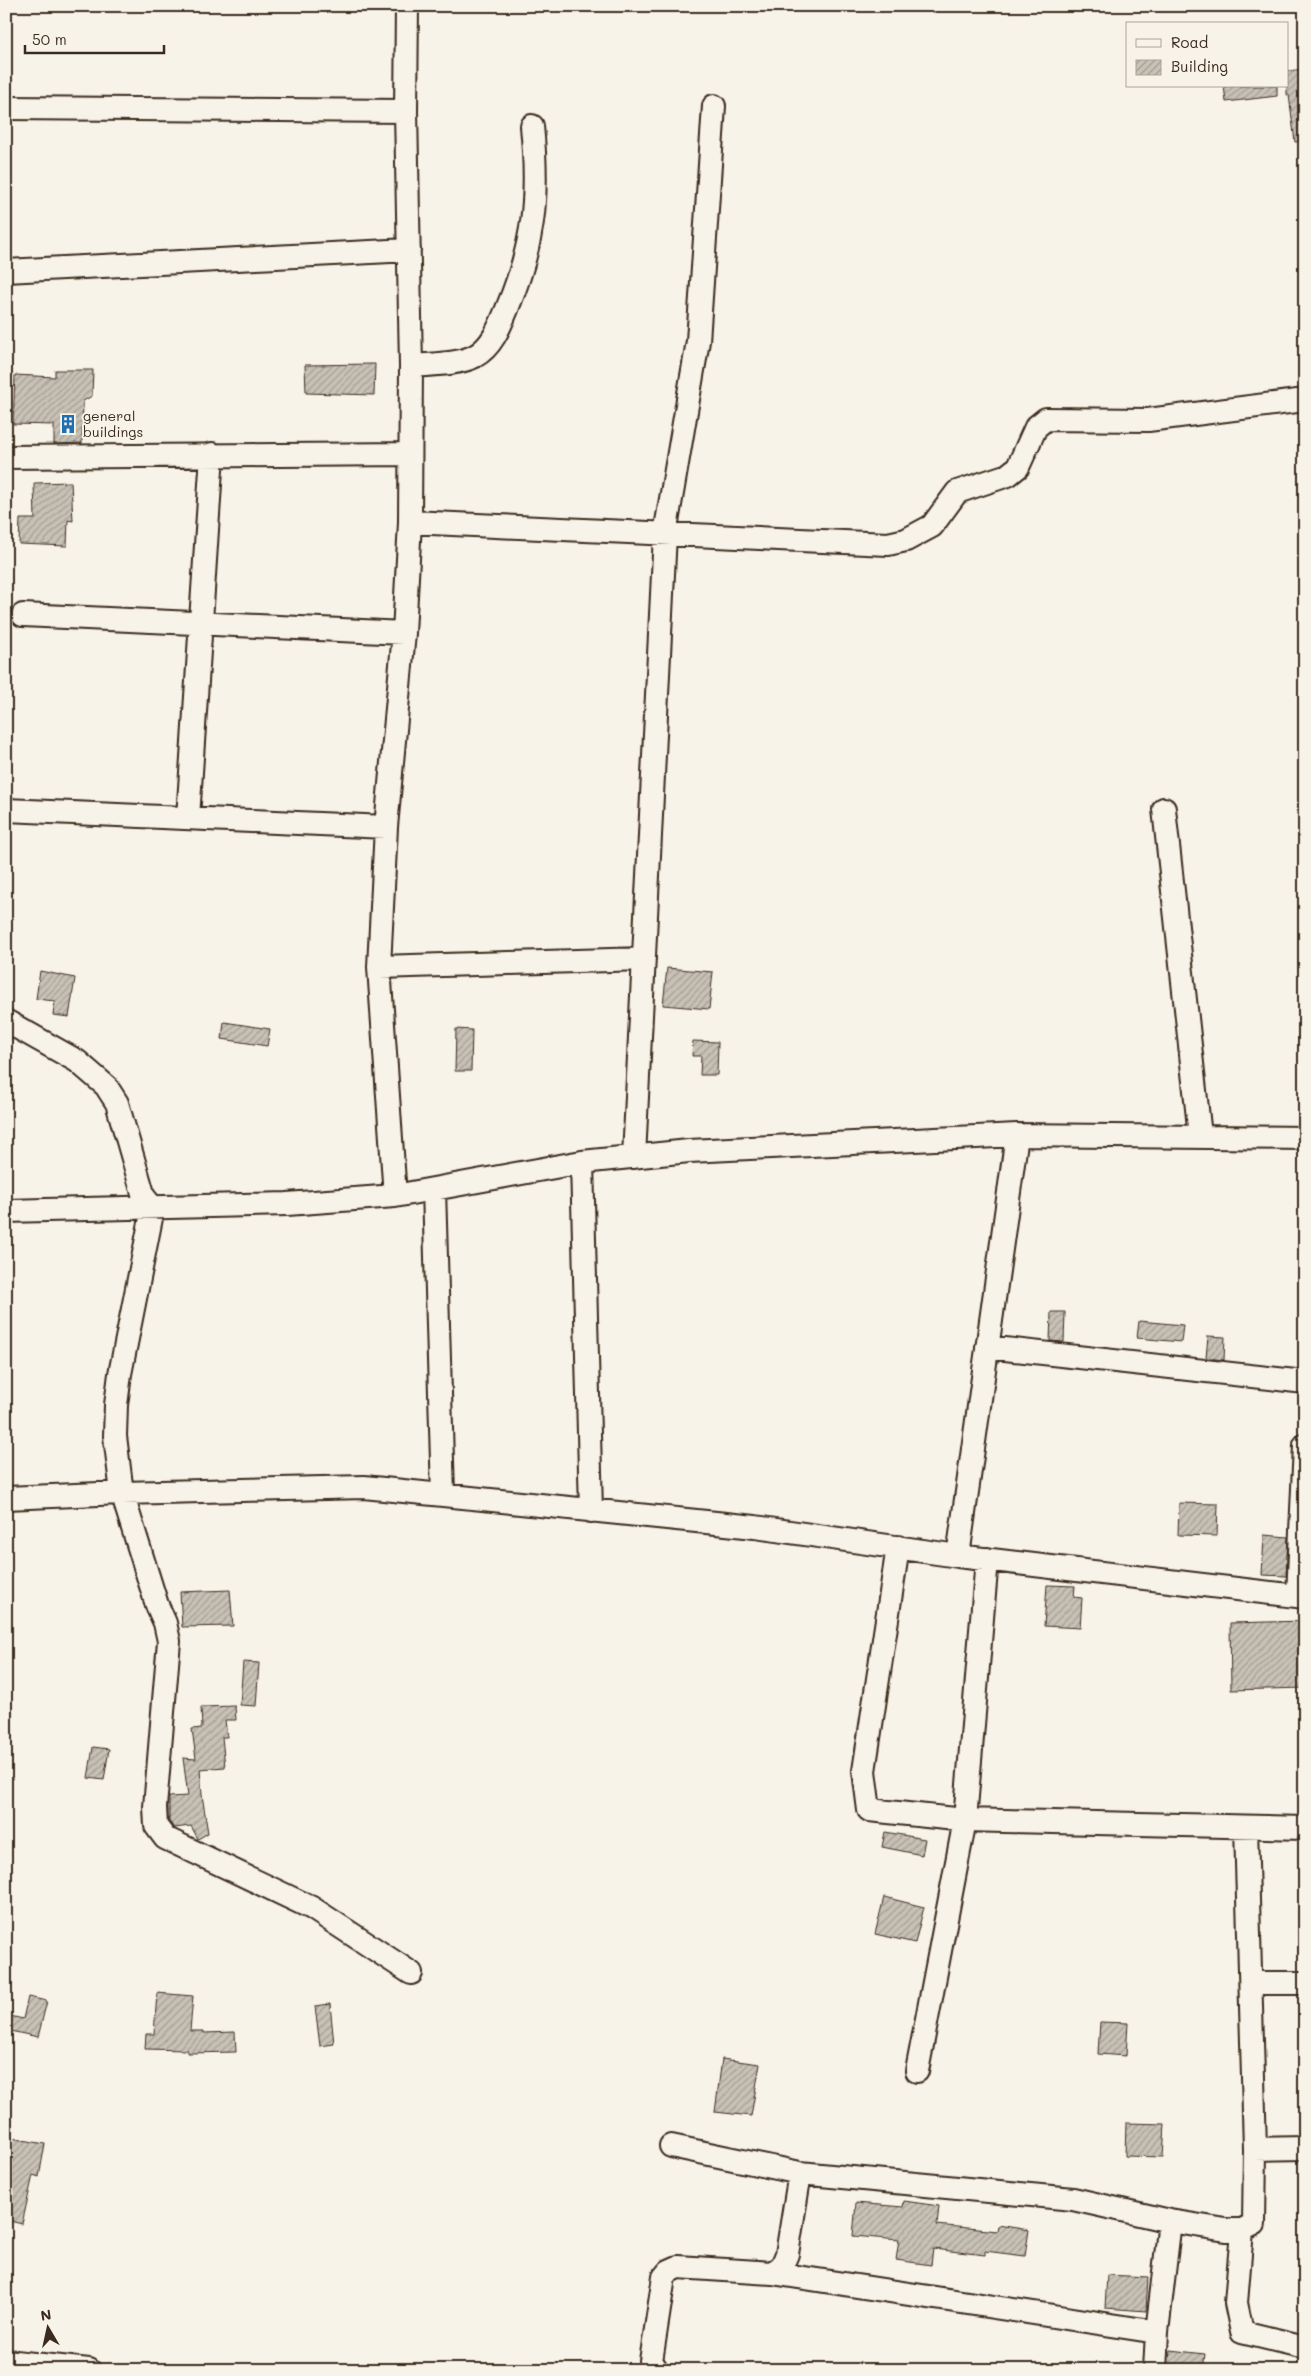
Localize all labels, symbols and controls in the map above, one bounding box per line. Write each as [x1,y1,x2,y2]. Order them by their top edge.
scale bar [25,22,164,54]
legend [1126,22,1288,88]
text: 50 m [32,29,67,49]
text: Road [1171,32,1208,52]
text: Building [1171,56,1228,76]
place label: general buildings [83,406,143,441]
building icon: general buildings [57,413,79,435]
north arrow [22,2304,72,2354]
text: N [39,2304,53,2325]

